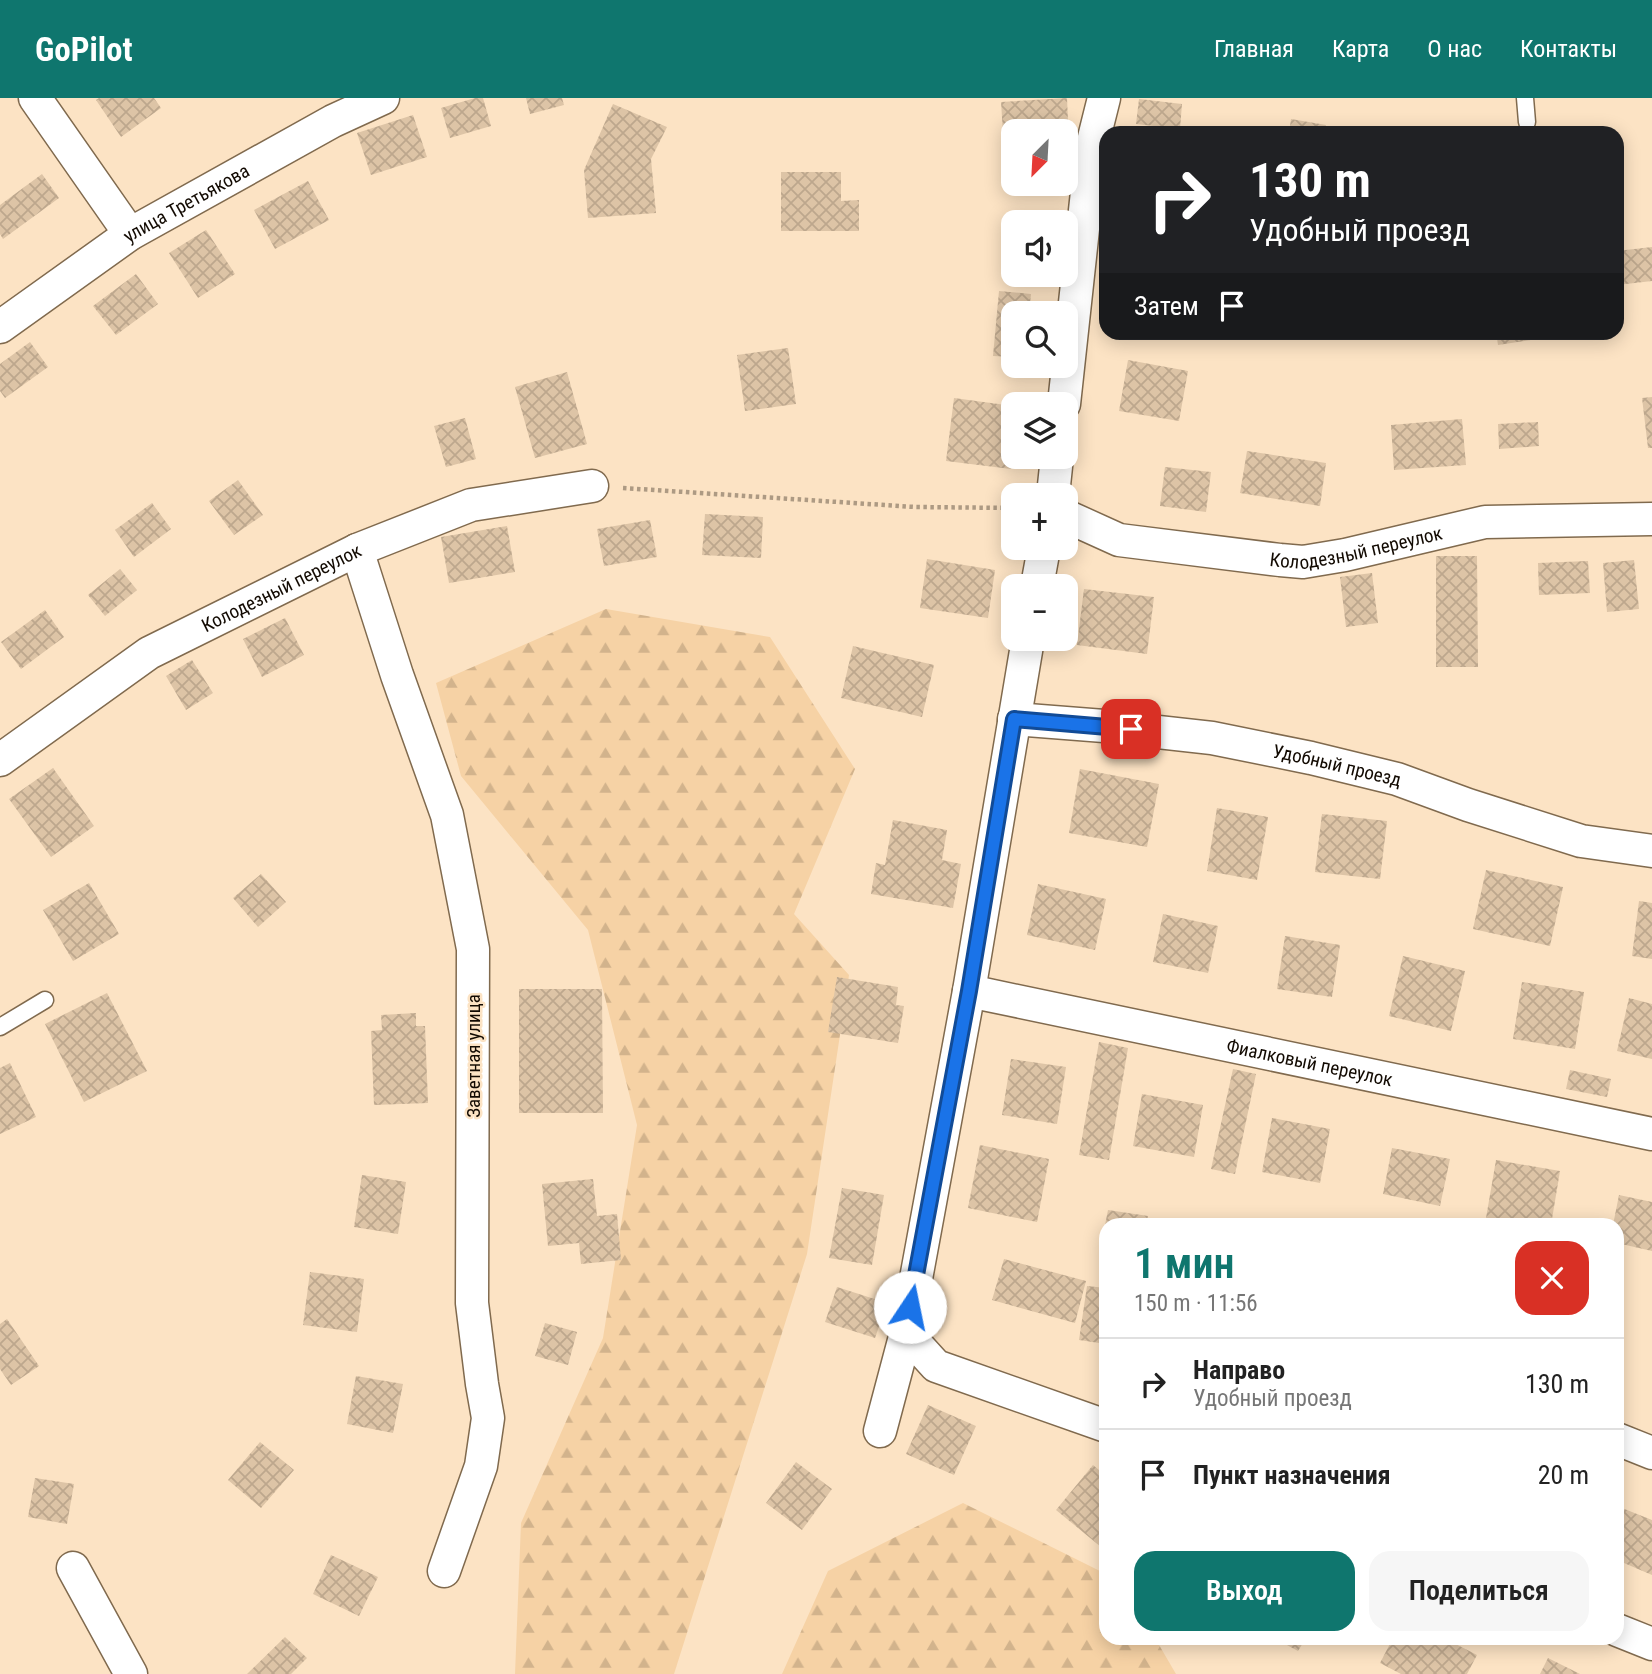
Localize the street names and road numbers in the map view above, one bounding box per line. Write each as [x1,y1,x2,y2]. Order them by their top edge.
street label: улица Третьякова [119,159,253,247]
street label: Колодезный переулок [1269,521,1445,574]
street label: Колодезный переулок [198,539,365,637]
street label: Удобный проезд [1271,740,1404,792]
street label: Заветная улица [462,994,485,1118]
street label: Фиалковый переулок [1224,1034,1395,1091]

